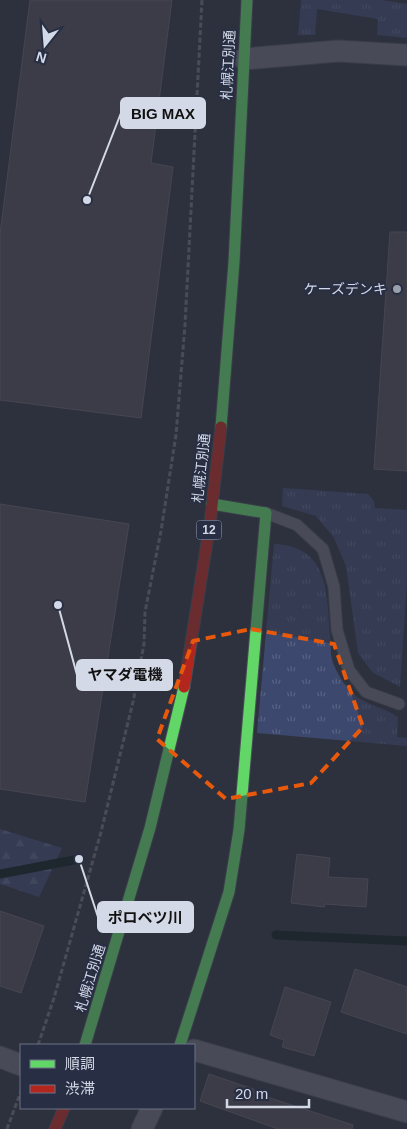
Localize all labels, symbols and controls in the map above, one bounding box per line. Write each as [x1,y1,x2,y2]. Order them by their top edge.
north arrow [20,20,70,70]
street label: 札幌江別通 [218,30,238,100]
text: N [34,48,48,67]
callout: BIG MAX [121,98,205,128]
text: BIG MAX [131,105,195,122]
place label: ケーズデンキ [304,281,387,297]
marker: ケーズデンキ [391,283,403,295]
street label: 札幌江別通 [189,432,213,504]
road number: 12 [196,520,222,540]
callout: ヤマダ電機 [77,660,172,690]
text: ヤマダ電機 [87,666,163,683]
callout: ポロベツ川 [98,902,193,932]
text: ポロベツ川 [107,909,183,926]
street label: 札幌江別通 [72,942,108,1014]
legend [20,1044,195,1109]
text: 順調 [65,1055,95,1072]
scale bar [227,1076,310,1108]
text: 渋滞 [65,1080,95,1097]
text: 20 m [235,1085,268,1102]

